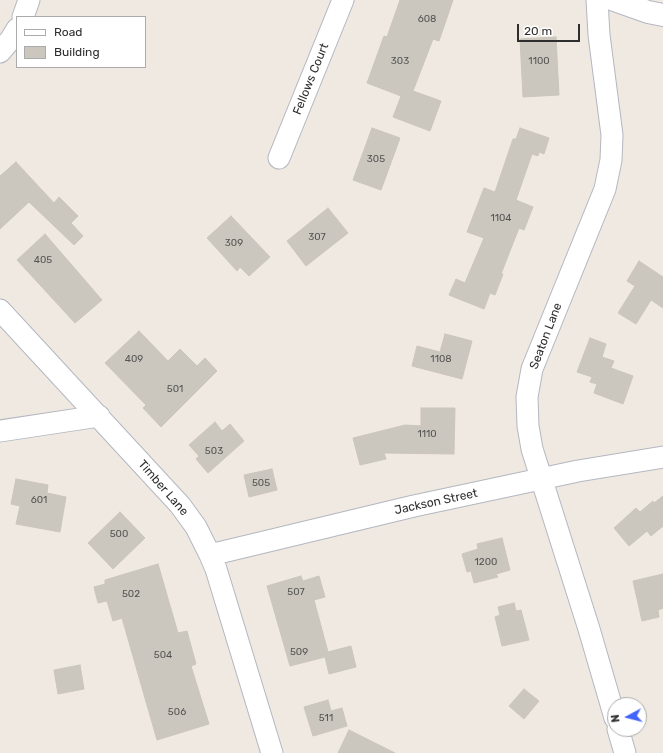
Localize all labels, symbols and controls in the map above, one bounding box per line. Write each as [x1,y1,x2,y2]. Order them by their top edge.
house number: 608 [418,13,436,25]
legend [16,16,146,68]
scale bar [519,16,582,42]
text: 20 m [524,24,552,38]
text: Road [54,25,82,39]
street label: Fellows Court [290,41,332,117]
text: Building [54,45,100,59]
house number: 303 [391,55,409,67]
house number: 1100 [528,55,550,67]
house number: 305 [367,153,385,165]
house number: 1104 [490,212,512,224]
house number: 307 [308,231,326,243]
house number: 309 [225,237,243,249]
house number: 405 [34,254,52,266]
street label: Seaton Lane [527,301,565,371]
house number: 409 [125,353,143,365]
house number: 1108 [430,353,452,365]
house number: 501 [167,383,183,395]
house number: 1110 [417,428,437,440]
house number: 503 [205,445,223,457]
street label: Timber Lane [135,457,191,519]
house number: 505 [252,477,270,489]
street label: Jackson Street [393,486,479,518]
house number: 601 [31,494,47,506]
house number: 500 [110,528,128,540]
house number: 1200 [475,556,497,568]
house number: 507 [287,586,305,598]
house number: 502 [122,588,140,600]
house number: 509 [290,646,308,658]
house number: 504 [154,649,172,661]
north arrow [607,697,647,737]
house number: 506 [168,706,186,718]
house number: 511 [319,712,333,724]
text: N [609,714,623,723]

